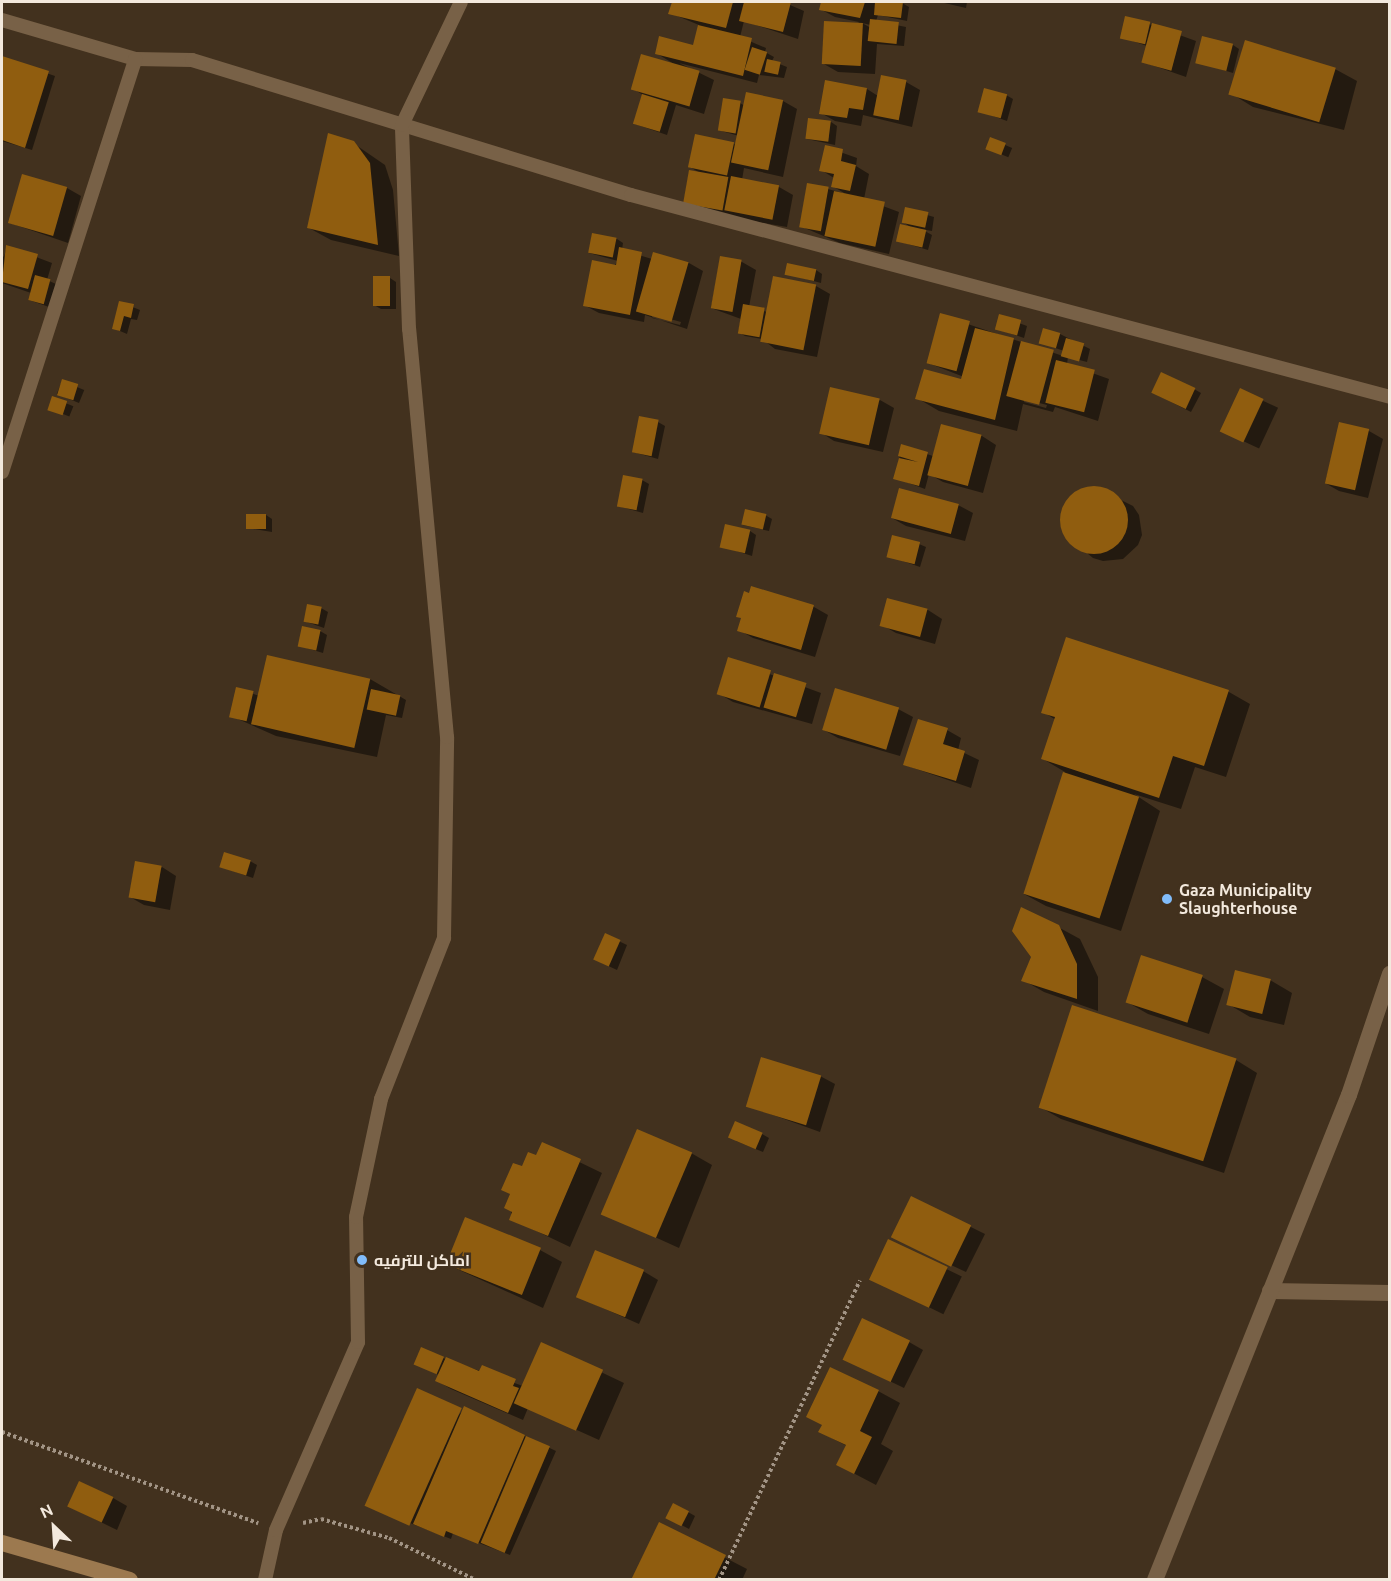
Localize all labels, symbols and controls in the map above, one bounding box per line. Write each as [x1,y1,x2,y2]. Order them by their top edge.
place label: Gaza Municipality Slaughterhouse [1179,880,1312,918]
marker: Gaza Municipality Slaughterhouse [1160,892,1174,906]
place label: اماكن للترفيه [374,1250,470,1270]
marker: اماكن للترفيه [355,1253,369,1267]
north arrow [24,1497,84,1557]
text: N [37,1500,56,1521]

